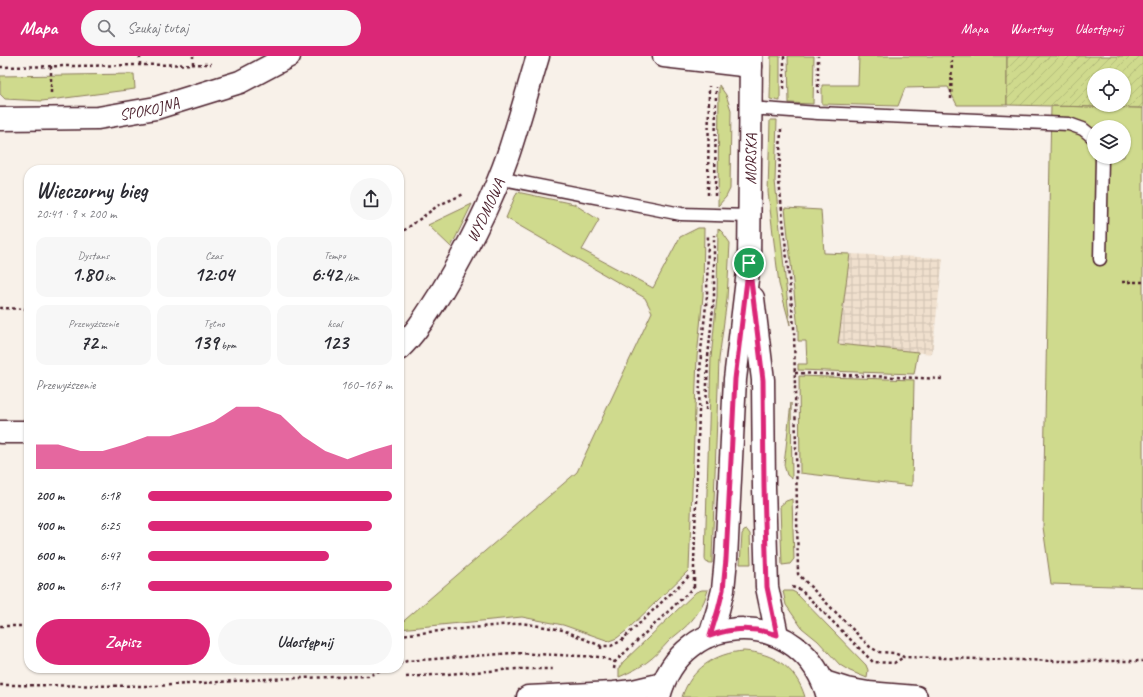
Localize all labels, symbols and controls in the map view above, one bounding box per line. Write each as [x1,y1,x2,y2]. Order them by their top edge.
search box [81,10,361,46]
text: Mapa [20,16,57,40]
icon: search [95,17,117,39]
text: Szukaj tutaj [127,19,188,38]
text: Mapa [961,20,988,37]
text: Warstwy [1010,20,1053,37]
text: Udostępnij [1075,20,1123,37]
map controls [1087,68,1131,164]
button: locate [1087,68,1131,112]
street label: SPOKOJNA [118,92,183,125]
button: layers [1087,120,1131,164]
street label: MORSKA [741,133,761,185]
street label: WYDMOWA [462,175,509,246]
text: Wieczorny bieg [36,177,147,205]
button: share [350,178,392,220]
text: 20:41 · 9 × 200 m [36,206,117,222]
pin [732,246,766,280]
text: Dystans [78,248,109,262]
text: Czas [205,248,223,262]
text: Tempo [324,248,346,262]
icon: arrive [738,252,760,274]
text: 1.80 [71,262,102,287]
text: 12:04 [194,262,234,287]
text: 6:42 [310,262,342,287]
text: km [102,270,116,284]
text: /km [342,270,359,284]
text: Przewyższenie [68,316,119,330]
text: Tętno [203,316,225,330]
text: kcal [327,316,342,330]
text: 72 [80,330,98,355]
text: 139 [192,330,218,355]
text: 123 [321,330,348,355]
text: m [98,338,107,352]
text: bpm [218,338,236,352]
text: Przewyższenie [36,377,96,393]
text: 160–167 m [341,377,392,393]
text: 200 m [36,488,64,504]
text: 6:18 [100,488,120,504]
text: 400 m [36,518,64,534]
text: 6:25 [100,518,120,534]
text: 600 m [36,548,64,564]
text: 6:47 [100,548,120,564]
text: 800 m [36,578,64,594]
text: 6:17 [100,578,120,594]
button: Zapisz [36,619,210,665]
button: Udostępnij [218,619,392,665]

